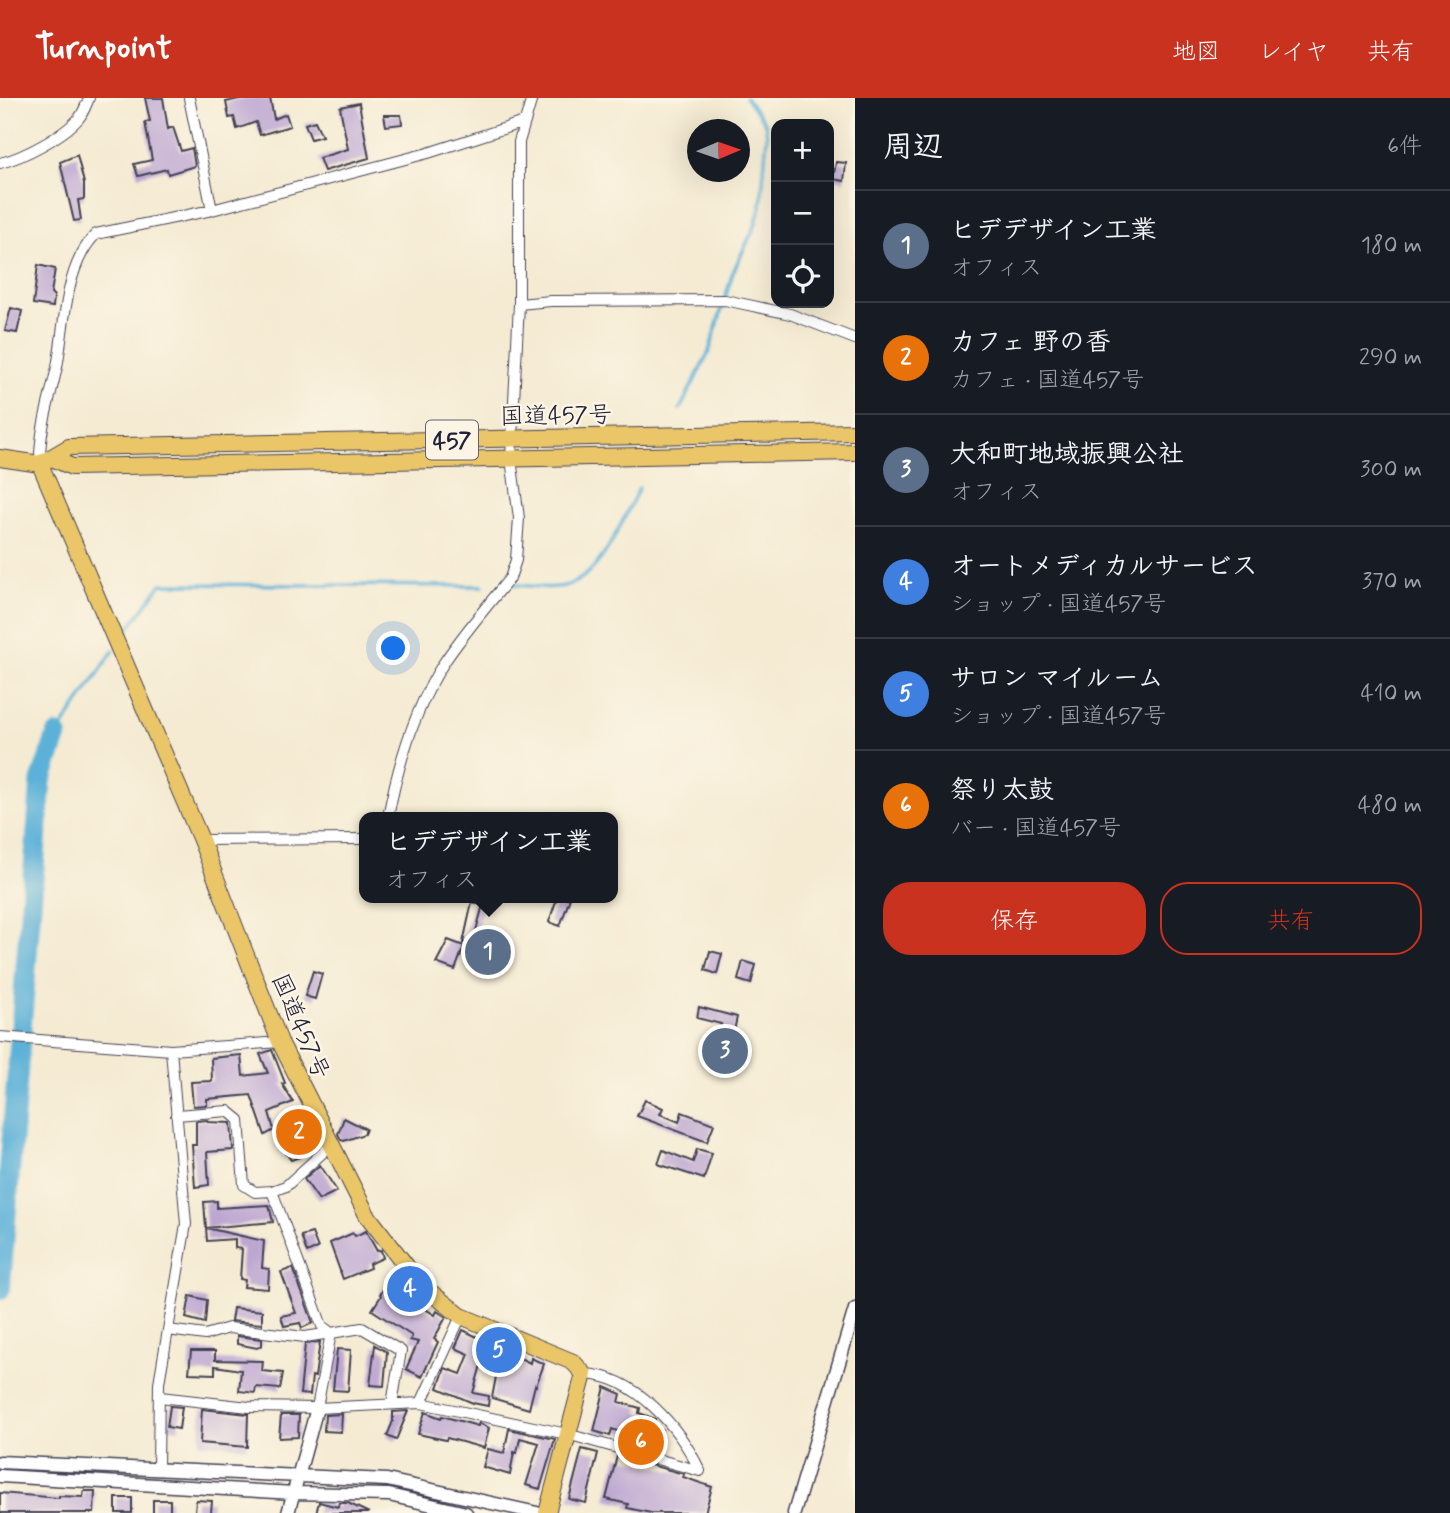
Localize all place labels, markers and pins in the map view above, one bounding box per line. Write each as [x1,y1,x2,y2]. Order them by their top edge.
pin: 1 [465,926,511,978]
pin: 3 [702,1025,748,1077]
pin: 2 [276,1106,322,1158]
pin: 4 [387,1263,433,1315]
pin: 5 [476,1324,522,1376]
pin: 6 [618,1416,664,1468]

